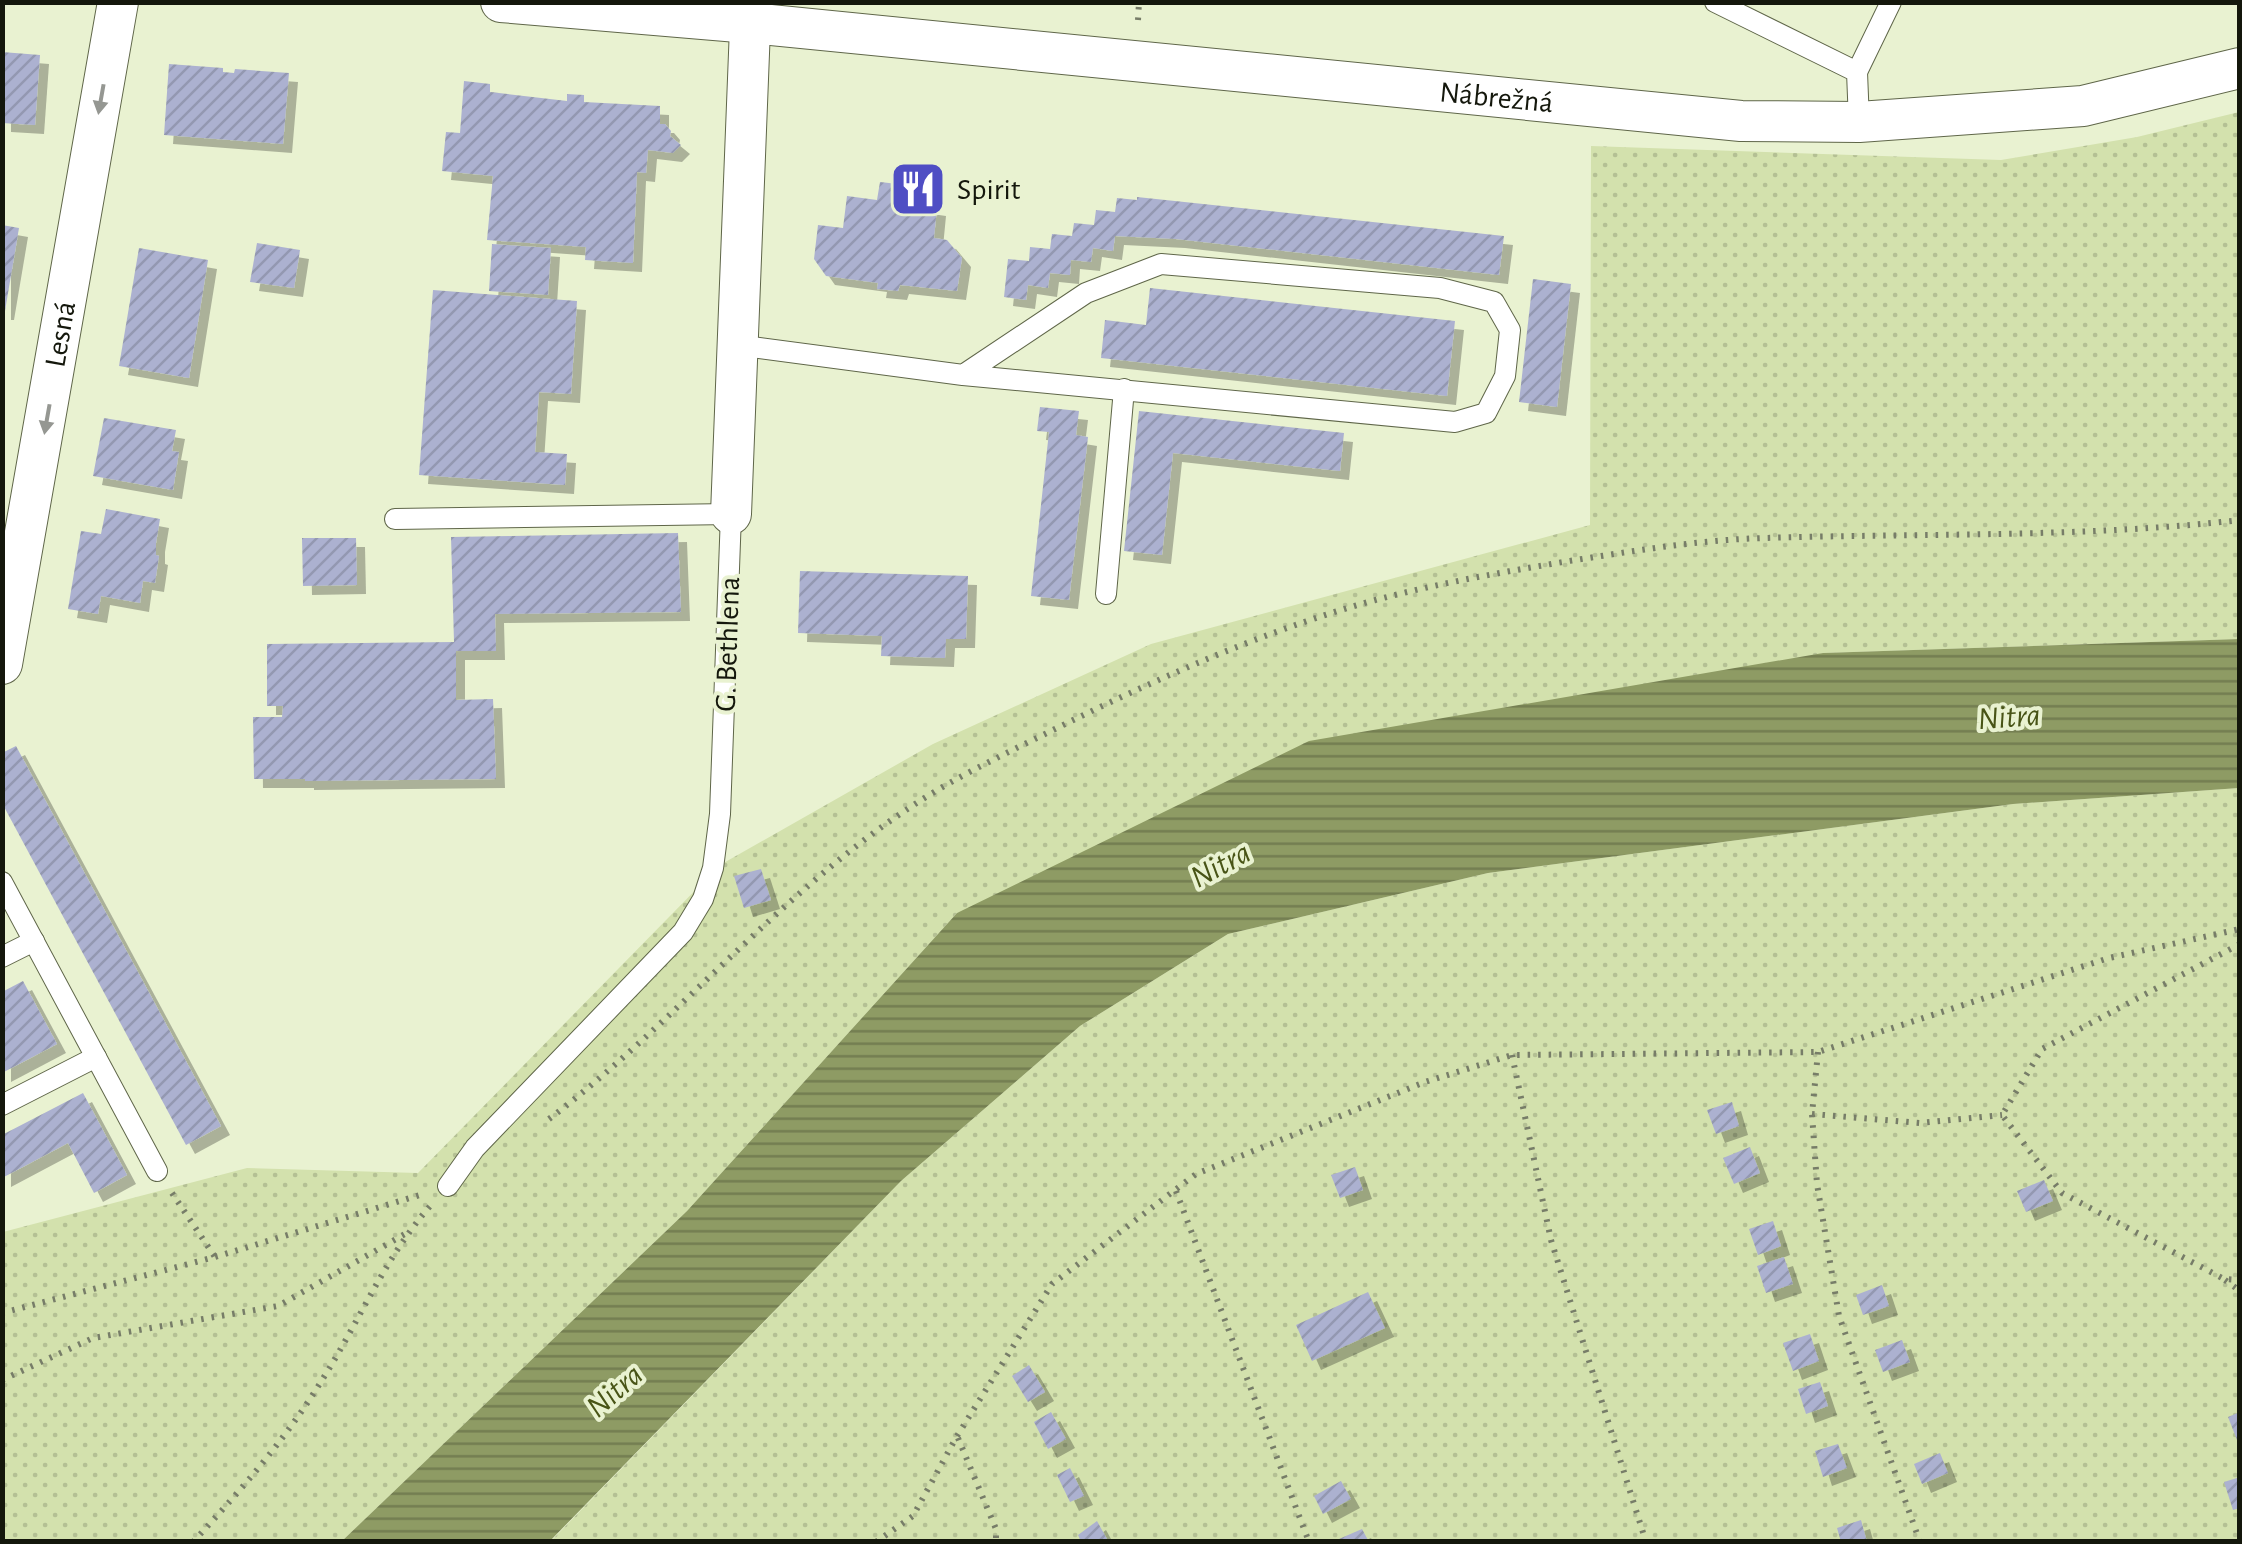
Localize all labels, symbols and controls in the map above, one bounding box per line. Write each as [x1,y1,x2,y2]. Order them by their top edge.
street label: Nábrežná [1438,77,1555,118]
one-way arrow [93,83,109,115]
restaurant icon: Spirit [888,159,948,219]
place label: Spirit [957,175,1021,205]
street label: Lesná [40,299,81,369]
one-way arrow [39,404,54,435]
street label: G. Bethlena [711,576,745,712]
water label: Nitra [1977,699,2042,735]
water label: Nitra [1185,836,1256,894]
water label: Nitra [580,1358,649,1423]

